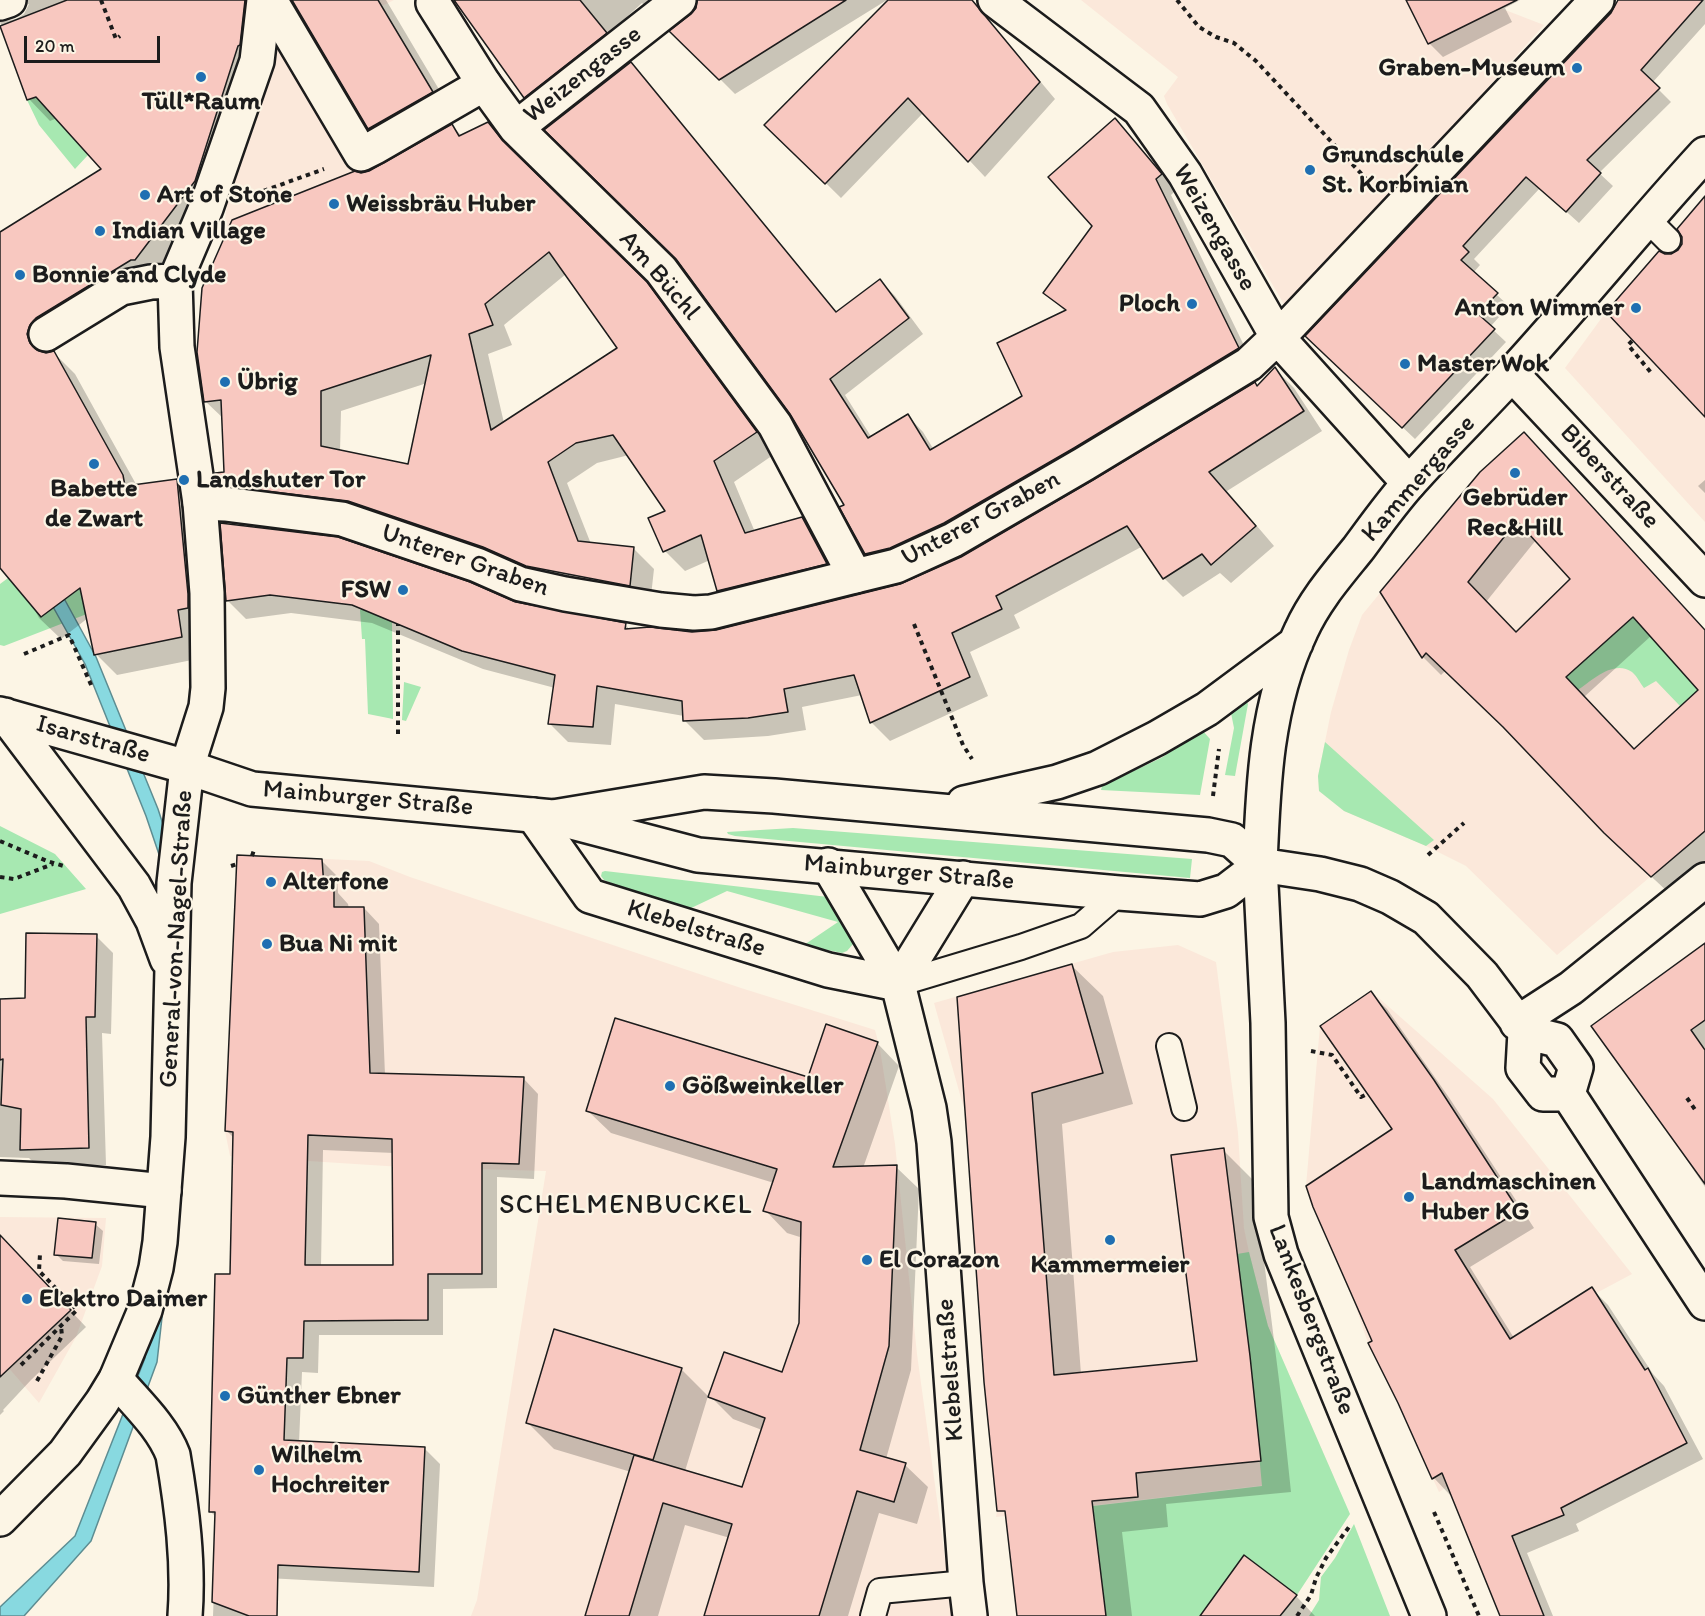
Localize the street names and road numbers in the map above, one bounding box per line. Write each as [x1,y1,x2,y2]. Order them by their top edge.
street label: Weizengasse [518,19,648,131]
street label: Weizengasse [1165,159,1263,297]
street label: Am Büchl [612,225,706,327]
street label: Kammergasse [1355,409,1483,549]
street label: Biberstraße [1552,418,1666,536]
street label: Unterer Graben [896,464,1066,574]
street label: Unterer Graben [377,518,553,604]
street label: Isarstraße [32,709,154,771]
street label: Mainburger Straße [262,774,474,824]
street label: General-von-Nagel-Straße [154,789,200,1089]
street label: Mainburger Straße [803,848,1015,898]
street label: Klebelstraße [623,893,769,965]
street label: Lankesbergstraße [1260,1220,1362,1420]
street label: Klebelstraße [930,1298,972,1442]

